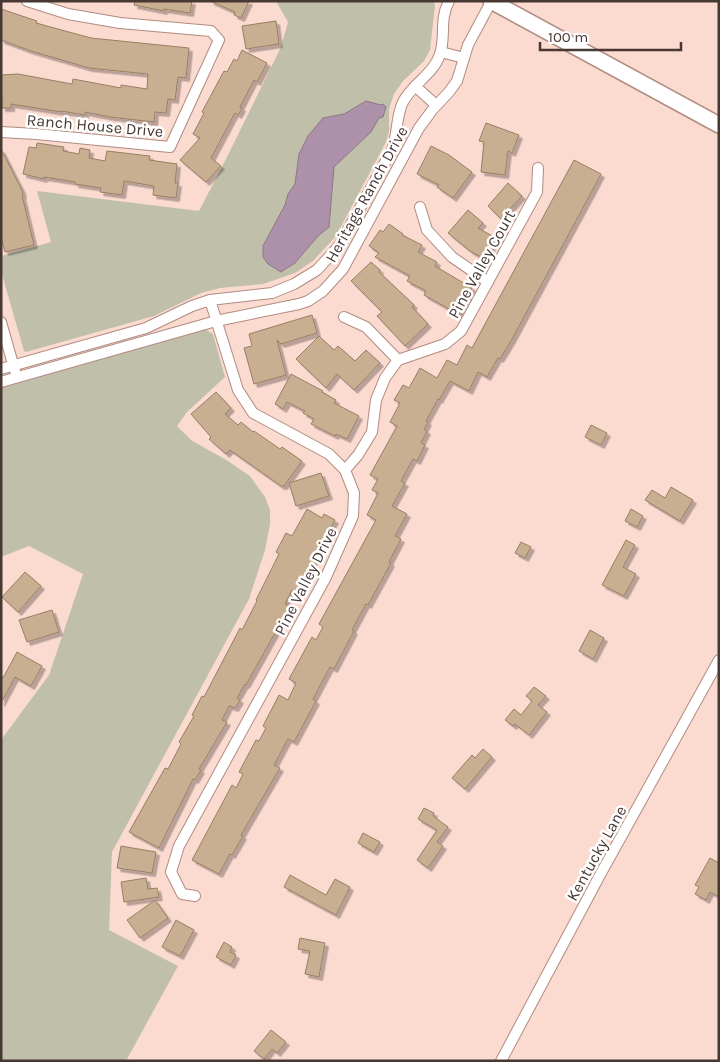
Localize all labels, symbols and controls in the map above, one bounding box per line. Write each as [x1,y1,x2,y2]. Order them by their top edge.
scale bar [540,20,681,52]
text: 100 m [548,28,588,46]
street label: Ranch House Drive [26,110,164,141]
street label: Heritage Ranch Drive [321,123,412,266]
street label: Pine Valley Court [444,207,519,322]
street label: Pine Valley Drive [270,524,341,638]
street label: Kentucky Lane [563,802,630,904]

